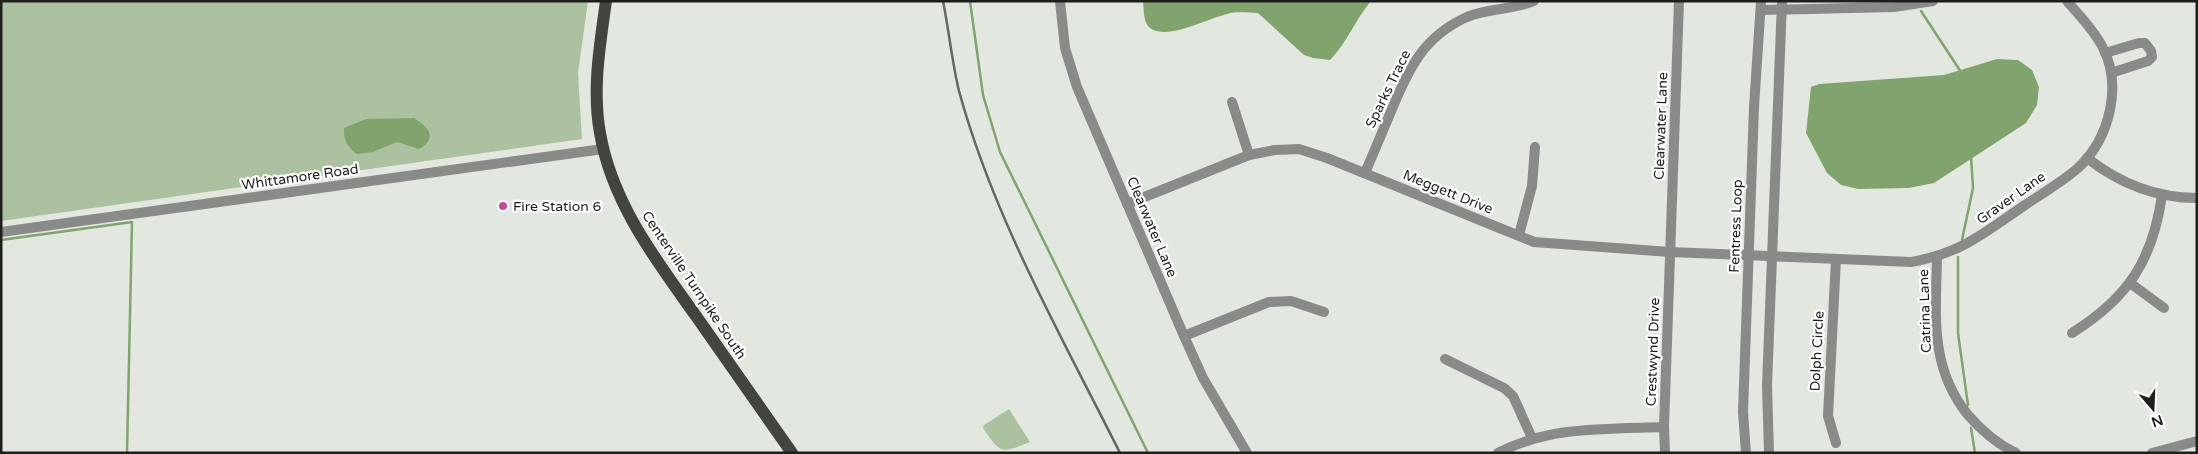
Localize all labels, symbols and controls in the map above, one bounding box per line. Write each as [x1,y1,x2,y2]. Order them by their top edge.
street label: Sparks Trace [1362,47,1414,131]
street label: Clearwater Lane [1651,72,1671,180]
street label: Whittamore Road [240,160,360,194]
street label: Meggett Drive [1400,166,1496,218]
street label: Graver Lane [1973,168,2049,228]
street label: Clearwater Lane [1123,174,1181,280]
street label: Fentress Loop [1726,179,1746,273]
place label: Fire Station 6 [513,198,601,215]
marker: Fire Station 6 [497,200,509,212]
street label: Centerville Turnpike South [638,208,750,362]
street label: Catrina Lane [1915,269,1935,353]
street label: Crestwynd Drive [1643,297,1663,407]
street label: Dolph Circle [1806,310,1828,392]
north arrow [2128,384,2178,434]
text: N [2149,411,2165,431]

